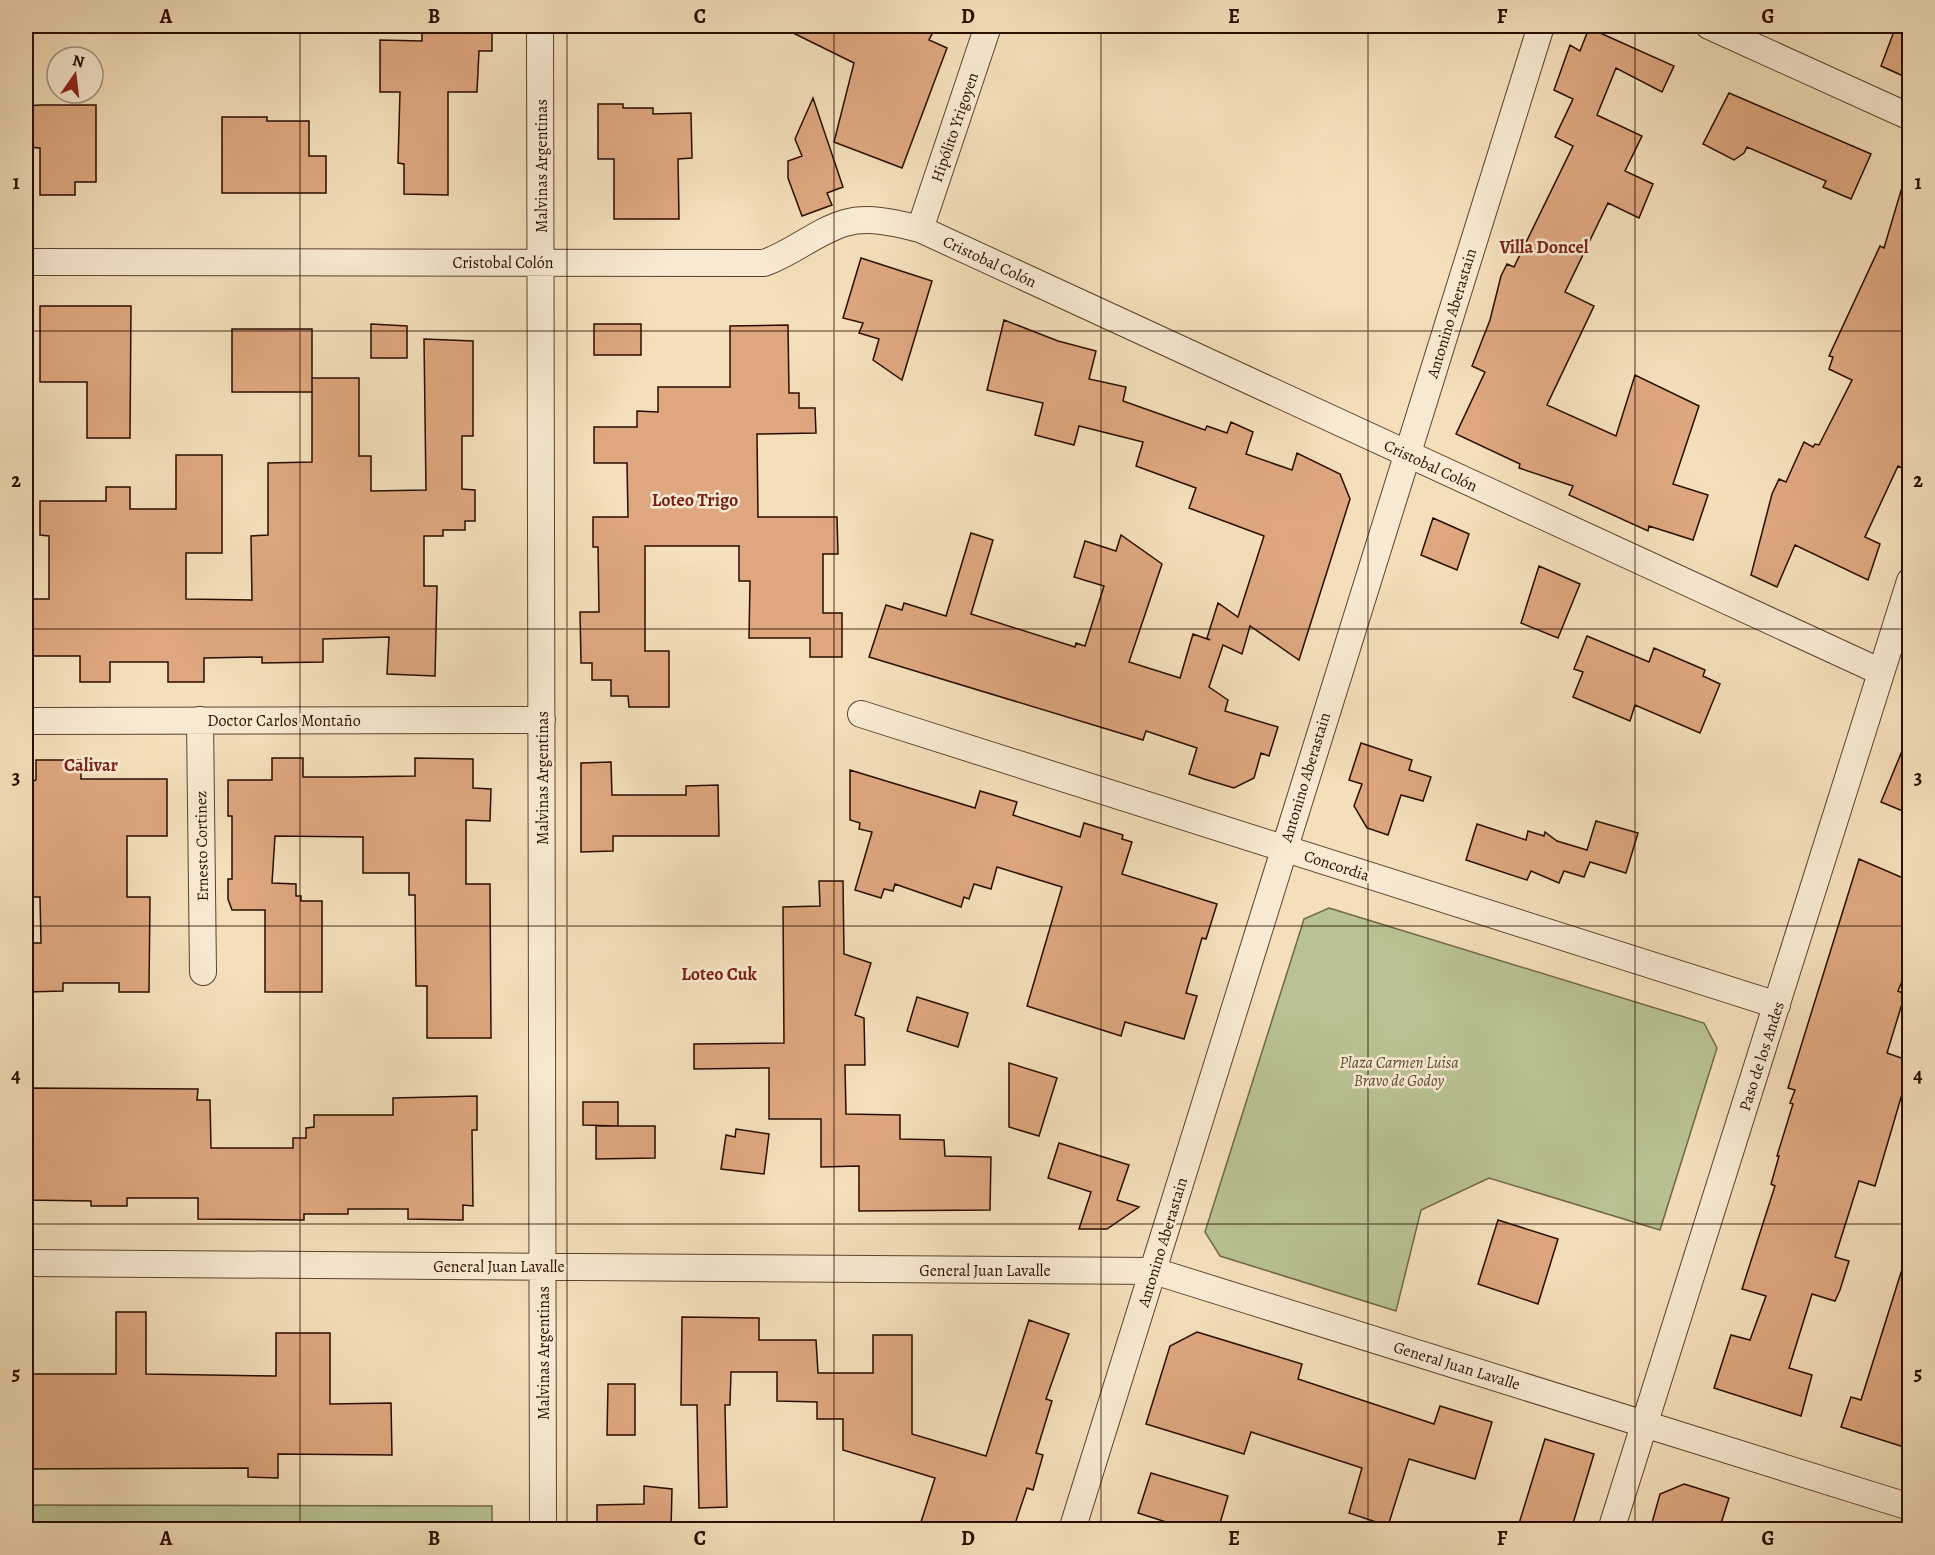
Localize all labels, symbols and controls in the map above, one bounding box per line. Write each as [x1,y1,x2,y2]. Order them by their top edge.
text: A [159,3,173,30]
text: B [428,3,440,30]
text: C [694,3,706,30]
text: D [961,3,975,30]
text: E [1228,3,1240,30]
text: F [1497,3,1508,30]
text: G [1761,3,1775,30]
north arrow [45,45,105,105]
text: N [70,49,87,74]
street label: Hipólito Yrigoyen [926,69,984,185]
street label: Malvinas Argentinas [531,99,553,233]
text: 1 [12,169,20,196]
text: 1 [1914,169,1922,196]
street label: Cristobal Colón [939,231,1040,293]
district label: Villa Doncel [1498,235,1589,259]
street label: Antonino Aberastain [1421,246,1482,382]
street label: Cristobal Colón [453,252,554,274]
street label: Cristobal Colón [1380,435,1481,497]
text: 2 [11,467,21,494]
text: 2 [1913,467,1923,494]
district label: Loteo Trigo [652,488,738,512]
street label: Doctor Carlos Montaño [207,710,361,732]
street label: Antonino Aberastain [1275,710,1336,846]
street label: Malvinas Argentinas [532,711,554,845]
district label: Calivar [64,753,119,777]
text: 3 [12,764,20,791]
text: 3 [1914,764,1922,791]
street label: Ernesto Cortinez [190,790,214,902]
street label: Concordia [1301,845,1373,887]
district label: Loteo Cuk [681,962,758,986]
street label: Paso de los Andes [1734,999,1790,1114]
park label: Plaza Carmen Luisa Bravo de Godoy [1339,1052,1459,1092]
text: 4 [11,1062,21,1089]
text: 4 [1913,1062,1923,1089]
street label: Antonino Aberastain [1132,1175,1193,1311]
street label: General Juan Lavalle [433,1256,565,1278]
street label: General Juan Lavalle [919,1260,1051,1282]
street label: Malvinas Argentinas [533,1286,555,1420]
street label: General Juan Lavalle [1391,1336,1523,1396]
text: 5 [12,1360,20,1387]
text: 5 [1914,1360,1922,1387]
text: A [159,1525,173,1552]
text: B [428,1525,440,1552]
text: C [694,1525,706,1552]
text: D [961,1525,975,1552]
text: E [1228,1525,1240,1552]
text: F [1497,1525,1508,1552]
text: G [1761,1525,1775,1552]

